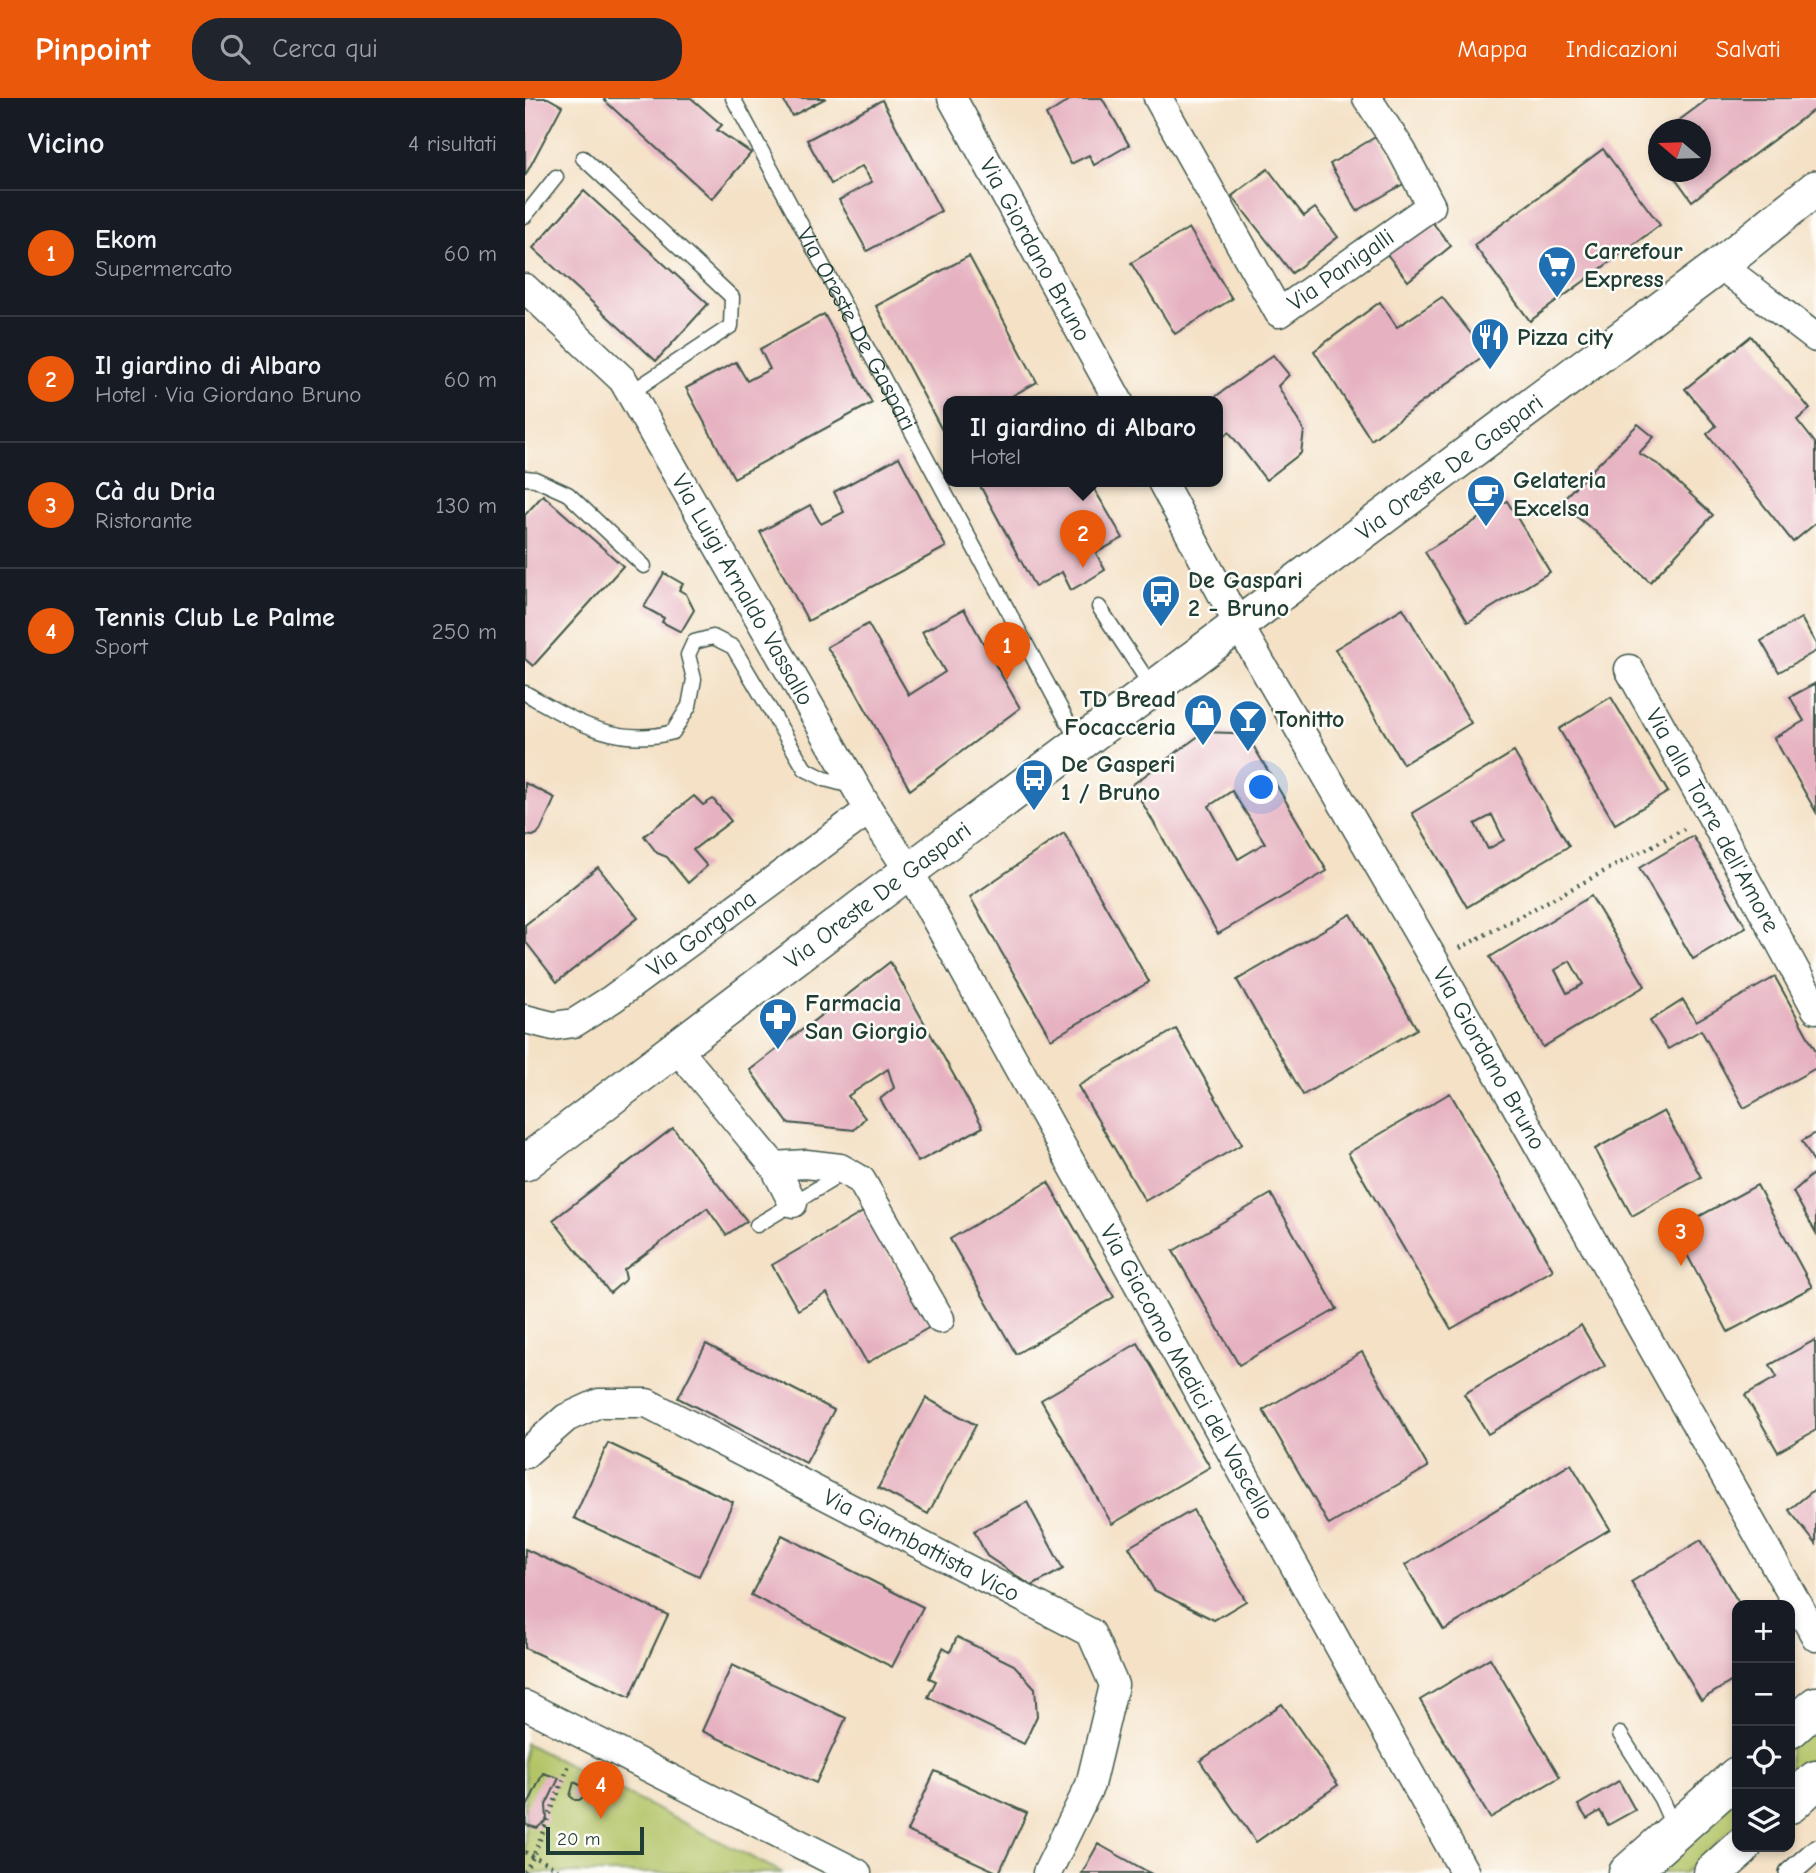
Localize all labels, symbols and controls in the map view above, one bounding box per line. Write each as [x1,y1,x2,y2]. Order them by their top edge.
search box [192,18,682,81]
text: Pinpoint [35,30,150,68]
icon: search [216,30,254,68]
text: Cerca qui [272,34,378,64]
text: Mappa [1457,35,1528,63]
text: Indicazioni [1566,35,1678,63]
text: Salvati [1716,35,1781,63]
north arrow [1648,119,1711,182]
text: Vicino [28,126,105,161]
text: 4 risultati [408,130,497,157]
street label: Via Giordano Bruno [974,153,1097,346]
street label: Via Oreste De Gaspari [791,223,923,435]
street label: Via Panigalli [1282,223,1399,317]
text: Ekom [95,225,157,255]
place label: Carrefour Express [1584,237,1683,293]
text: 1 [46,240,56,267]
text: 60 m [444,240,497,267]
supermarket icon: Carrefour Express [1536,244,1578,299]
text: Supermercato [95,255,232,282]
restaurant icon: Pizza city [1469,316,1511,371]
place label: Pizza city [1517,323,1613,351]
text: Il giardino di Albaro [95,351,321,381]
text: 2 [45,366,57,393]
text: 60 m [444,366,497,393]
text: Hotel · Via Giordano Bruno [95,381,362,408]
street label: Via Oreste De Gaspari [1350,388,1548,546]
popup [943,396,1223,487]
text: Il giardino di Albaro [970,413,1196,443]
text: Hotel [970,443,1021,470]
place label: Gelateria Excelsa [1513,466,1606,522]
street label: Via Luigi Arnaldo Vassallo [666,469,820,710]
cafe icon: Gelateria Excelsa [1465,473,1507,528]
text: Cà du Dria [95,477,216,507]
text: 3 [45,492,57,519]
text: 130 m [436,492,497,519]
text: Ristorante [95,507,192,534]
pin: 2 [1060,510,1106,568]
place label: De Gaspari 2 - Bruno [1188,566,1303,622]
bus stop icon: De Gaspari 2 - Bruno [1140,573,1182,628]
text: Tennis Club Le Palme [95,603,335,633]
text: 4 [46,618,56,645]
text: 250 m [432,618,497,645]
pin: 1 [984,622,1030,680]
text: Sport [95,633,148,660]
place label: TD Bread Focacceria [1064,685,1176,741]
shop icon: TD Bread Focacceria [1182,692,1224,747]
bar icon: Tonitto [1227,698,1269,753]
street label: Via alla Torre dell'Amore [1640,703,1786,937]
place label: Tonitto [1275,705,1345,733]
place label: De Gasperi 1 / Bruno [1061,750,1175,806]
bus stop icon: De Gasperi 1 / Bruno [1013,757,1055,812]
your location [1244,770,1278,804]
street label: Via Oreste De Gaspari [779,816,976,975]
street label: Via Gorgona [641,884,761,983]
street label: Via Giordano Bruno [1427,962,1552,1154]
place label: Farmacia San Giorgio [805,989,927,1045]
pharmacy icon: Farmacia San Giorgio [757,996,799,1051]
pin: 3 [1658,1208,1704,1266]
street label: Via Giacomo Medici del Vascello [1094,1220,1280,1525]
street label: Via Giambattista Vico [819,1483,1024,1608]
map controls [1732,1600,1795,1852]
button: + [1732,1600,1795,1663]
button: − [1732,1663,1795,1726]
button: locate [1732,1726,1795,1789]
pin: 4 [578,1761,624,1819]
button: layers [1732,1789,1795,1852]
scale bar [546,1824,644,1856]
text: 20 m [557,1828,601,1850]

